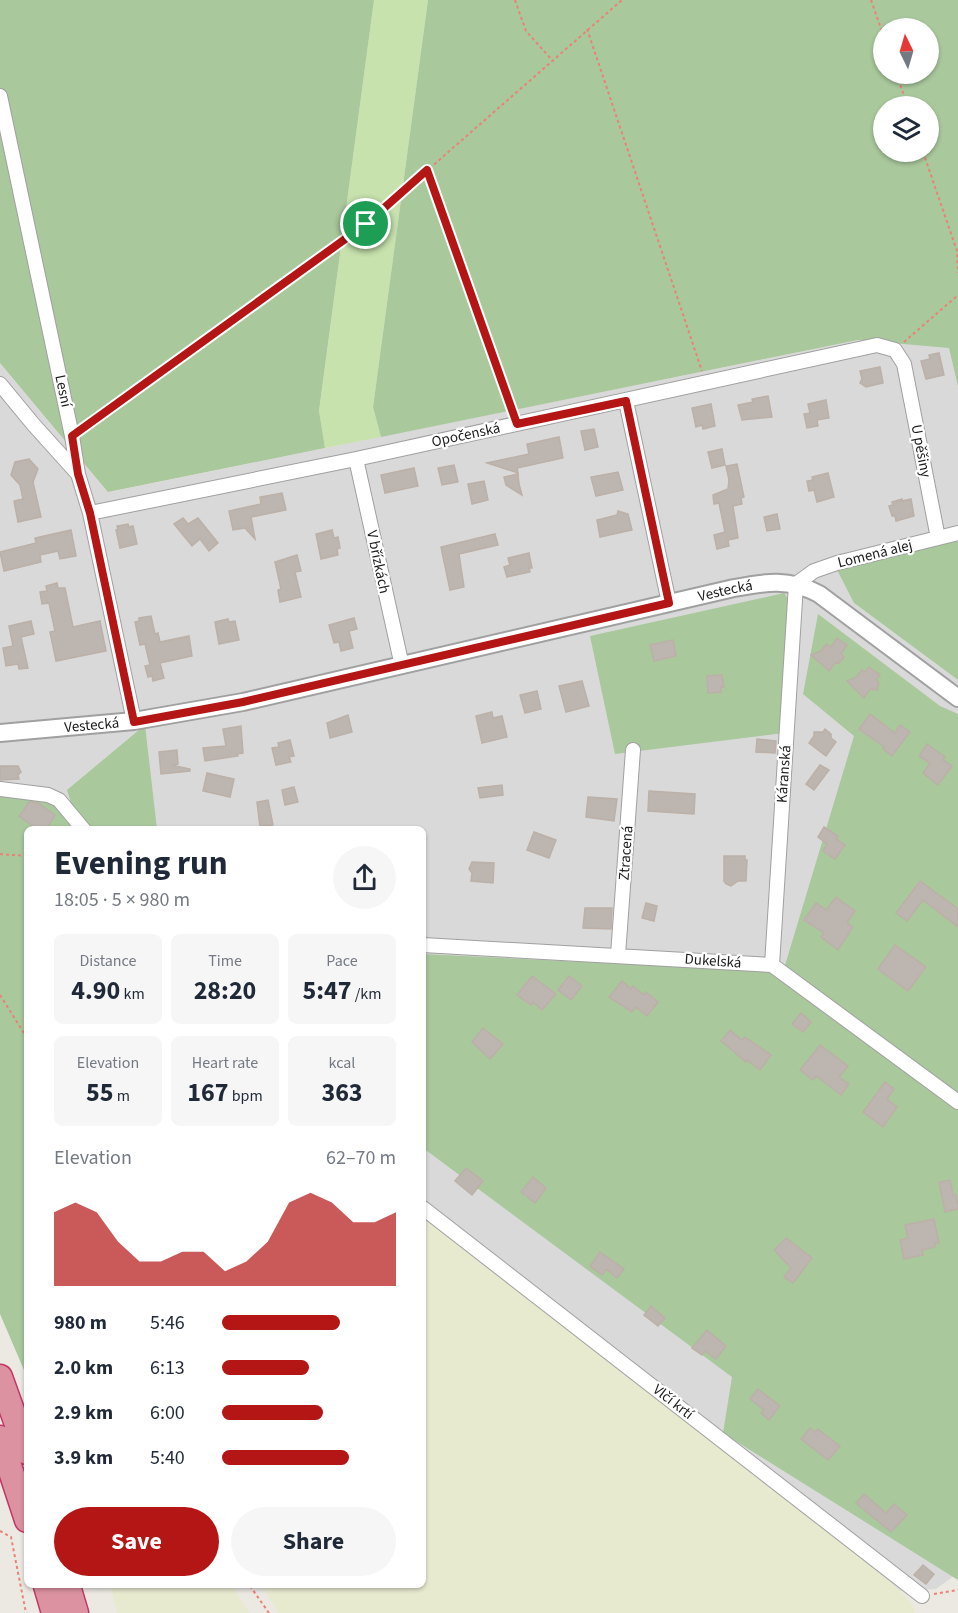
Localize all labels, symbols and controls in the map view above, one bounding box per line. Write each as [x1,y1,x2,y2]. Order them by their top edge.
north arrow [873,18,939,84]
map controls [873,18,939,162]
button: layers [873,96,939,162]
pin [340,198,391,249]
icon: arrive [349,207,382,240]
street label: Lesní [49,373,77,410]
street label: Opočenská [430,417,502,453]
street label: U pěšiny [906,423,936,479]
street label: V břízkách [361,528,395,596]
street label: Lomená alej [835,535,915,573]
street label: Vestecká [696,574,754,607]
street label: Vestecká [63,712,120,738]
street label: Káranská [772,744,796,804]
street label: Ztracená [614,825,638,881]
text: Evening run [54,840,228,887]
button: share [333,846,396,909]
text: 18:05 · 5 × 980 m [54,886,190,914]
street label: Dukelská [684,949,742,973]
text: Distance [80,950,136,972]
text: Time [208,950,242,972]
text: Pace [326,950,358,972]
text: 4.90 [71,972,120,1009]
text: 28:20 [194,972,256,1009]
text: 5:47 [303,972,352,1009]
text: km [120,983,145,1005]
text: /km [352,983,381,1005]
text: Elevation [77,1052,139,1074]
text: Heart rate [192,1052,258,1074]
text: kcal [329,1052,355,1074]
text: 55 [86,1074,114,1111]
text: 167 [187,1074,228,1111]
text: 363 [321,1074,363,1111]
text: m [114,1085,130,1107]
text: bpm [228,1085,263,1107]
text: Elevation [54,1144,132,1172]
text: 62–70 m [326,1144,396,1172]
text: 980 m [54,1309,107,1337]
text: 5:46 [150,1309,185,1337]
text: 2.0 km [54,1354,113,1382]
text: 6:13 [150,1354,185,1382]
street label: Vlčí krtí [648,1379,699,1425]
text: 2.9 km [54,1399,113,1427]
text: 6:00 [150,1399,185,1427]
text: 3.9 km [54,1444,113,1472]
text: 5:40 [150,1444,185,1472]
button: Save [54,1507,219,1576]
button: Share [231,1507,396,1576]

